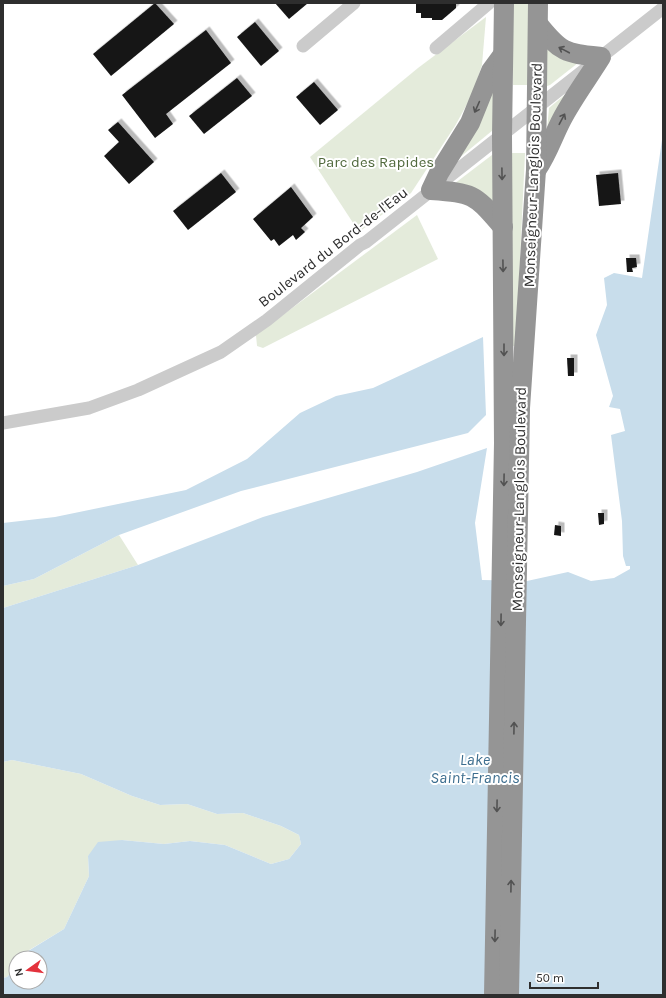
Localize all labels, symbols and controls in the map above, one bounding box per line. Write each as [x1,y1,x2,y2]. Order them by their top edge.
one-way arrow [559,46,571,53]
street label: Monseigneur-Langlois Boulevard [520,62,546,288]
one-way arrow [473,101,481,113]
one-way arrow [559,113,566,125]
park label: Parc des Rapides [318,153,434,171]
one-way arrow [498,167,506,180]
street label: Boulevard du Bord-de-l'Eau [255,183,411,311]
one-way arrow [500,259,507,272]
one-way arrow [500,343,508,356]
street label: Monseigneur-Langlois Boulevard [508,387,530,611]
one-way arrow [500,473,508,486]
one-way arrow [497,613,505,626]
one-way arrow [510,722,518,735]
water label: Lake Saint-Francis [430,750,520,787]
one-way arrow [494,799,501,812]
one-way arrow [507,880,514,893]
one-way arrow [491,929,499,942]
north arrow [8,950,48,990]
scale bar [530,964,598,990]
text: N [12,967,26,978]
text: 50 m [536,971,564,985]

